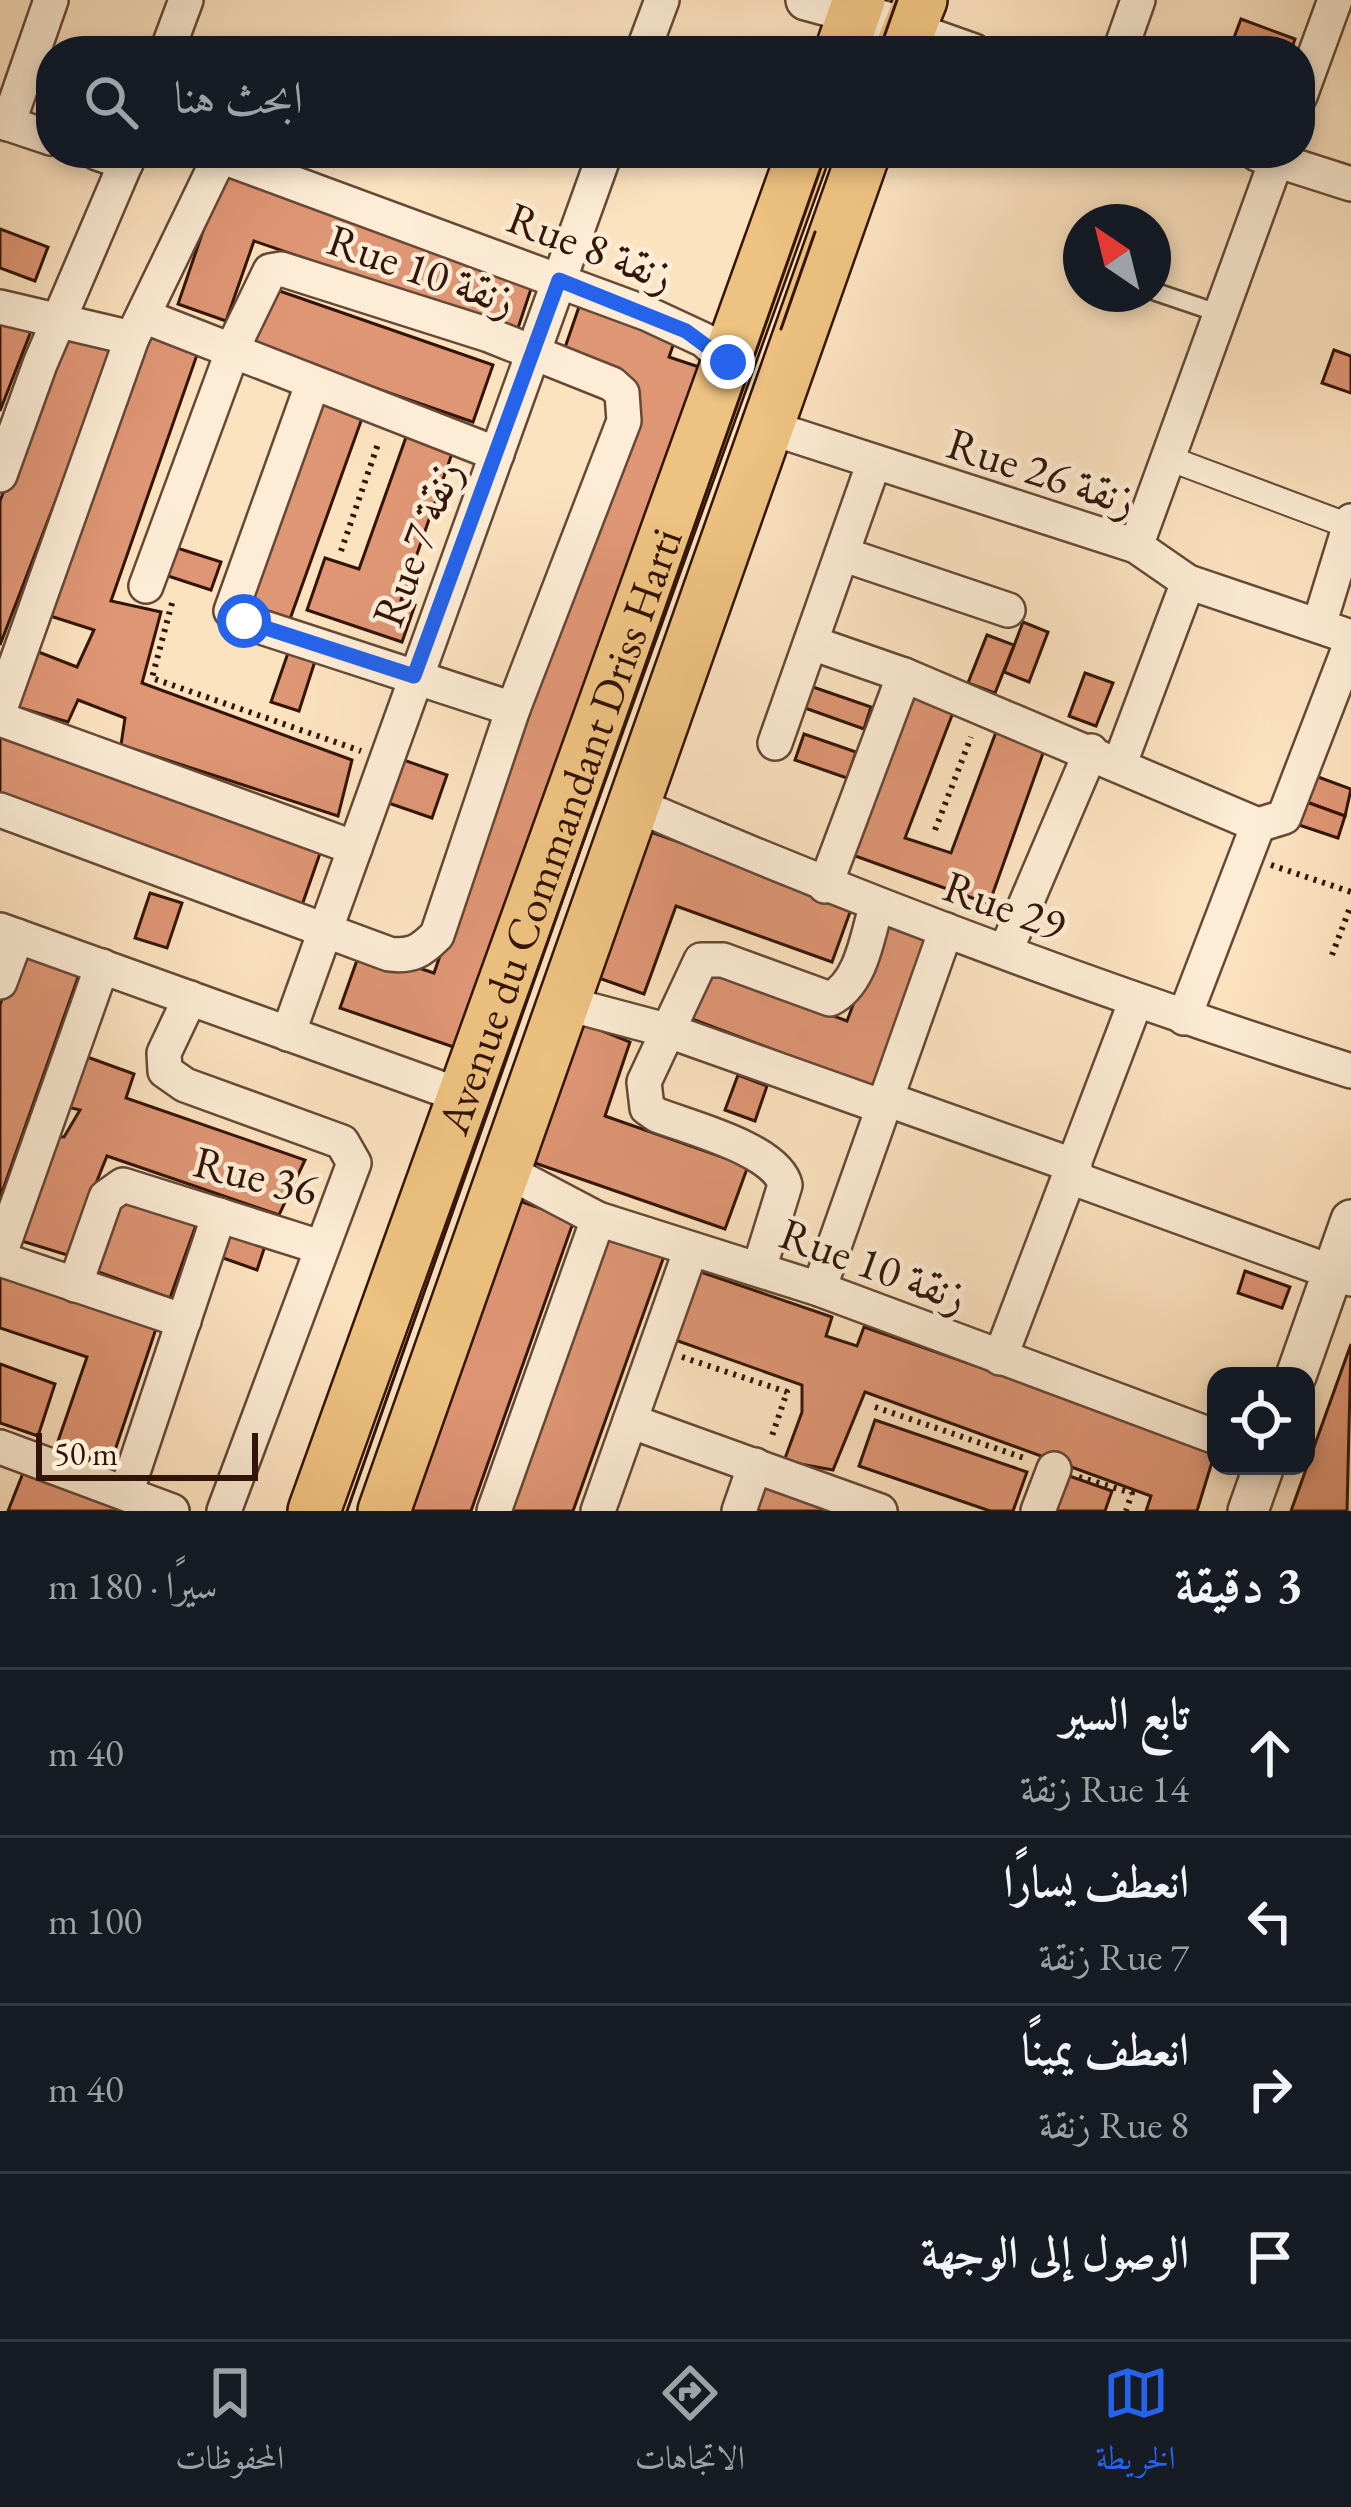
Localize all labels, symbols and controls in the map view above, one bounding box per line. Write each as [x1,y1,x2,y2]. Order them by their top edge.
search box [36,36,1315,168]
text: ابحث هنا [174,68,303,126]
icon: search [78,69,144,135]
street label: Rue 8 زنقة [500,188,682,304]
north arrow [1063,204,1171,312]
street label: Rue 10 زنقة [320,210,524,328]
route end [701,335,755,389]
street label: Rue 26 زنقة [940,413,1144,529]
street label: Rue 7 زنقة [358,452,474,634]
street label: Avenue du Commandant Driss Harti [423,520,695,1143]
route start [217,594,271,648]
street label: Rue 29 [936,856,1074,954]
street label: Rue 36 [188,1132,324,1218]
street label: Rue 10 زنقة [772,1203,976,1325]
map controls [1207,1367,1315,1475]
button: locate [1207,1367,1315,1475]
scale bar [36,1427,258,1480]
text: 50 m [54,1432,118,1475]
text: 3 دقيقة [1175,1551,1303,1617]
text: سيرًا · 180 m [48,1560,218,1611]
text: تابع السير [1061,1684,1189,1742]
icon: ahead [1237,1720,1303,1786]
text: 40 m [48,1727,124,1778]
text: Rue 14 زنقة [1020,1763,1189,1814]
text: انعطف يسارًا [1004,1852,1189,1910]
icon: left [1237,1888,1303,1954]
text: 100 m [48,1895,142,1946]
text: Rue 7 زنقة [1039,1931,1189,1982]
text: انعطف يمينًا [1022,2020,1189,2078]
icon: right [1237,2056,1303,2122]
text: 40 m [48,2063,124,2114]
text: Rue 8 زنقة [1039,2099,1189,2150]
text: الوصول إلى الوجهة [921,2223,1189,2281]
icon: arrive [1237,2224,1303,2290]
tab: المحفوظات [175,2360,284,2490]
tab: الاتجاهات [635,2360,745,2490]
tab: الخريطة [1095,2360,1176,2490]

